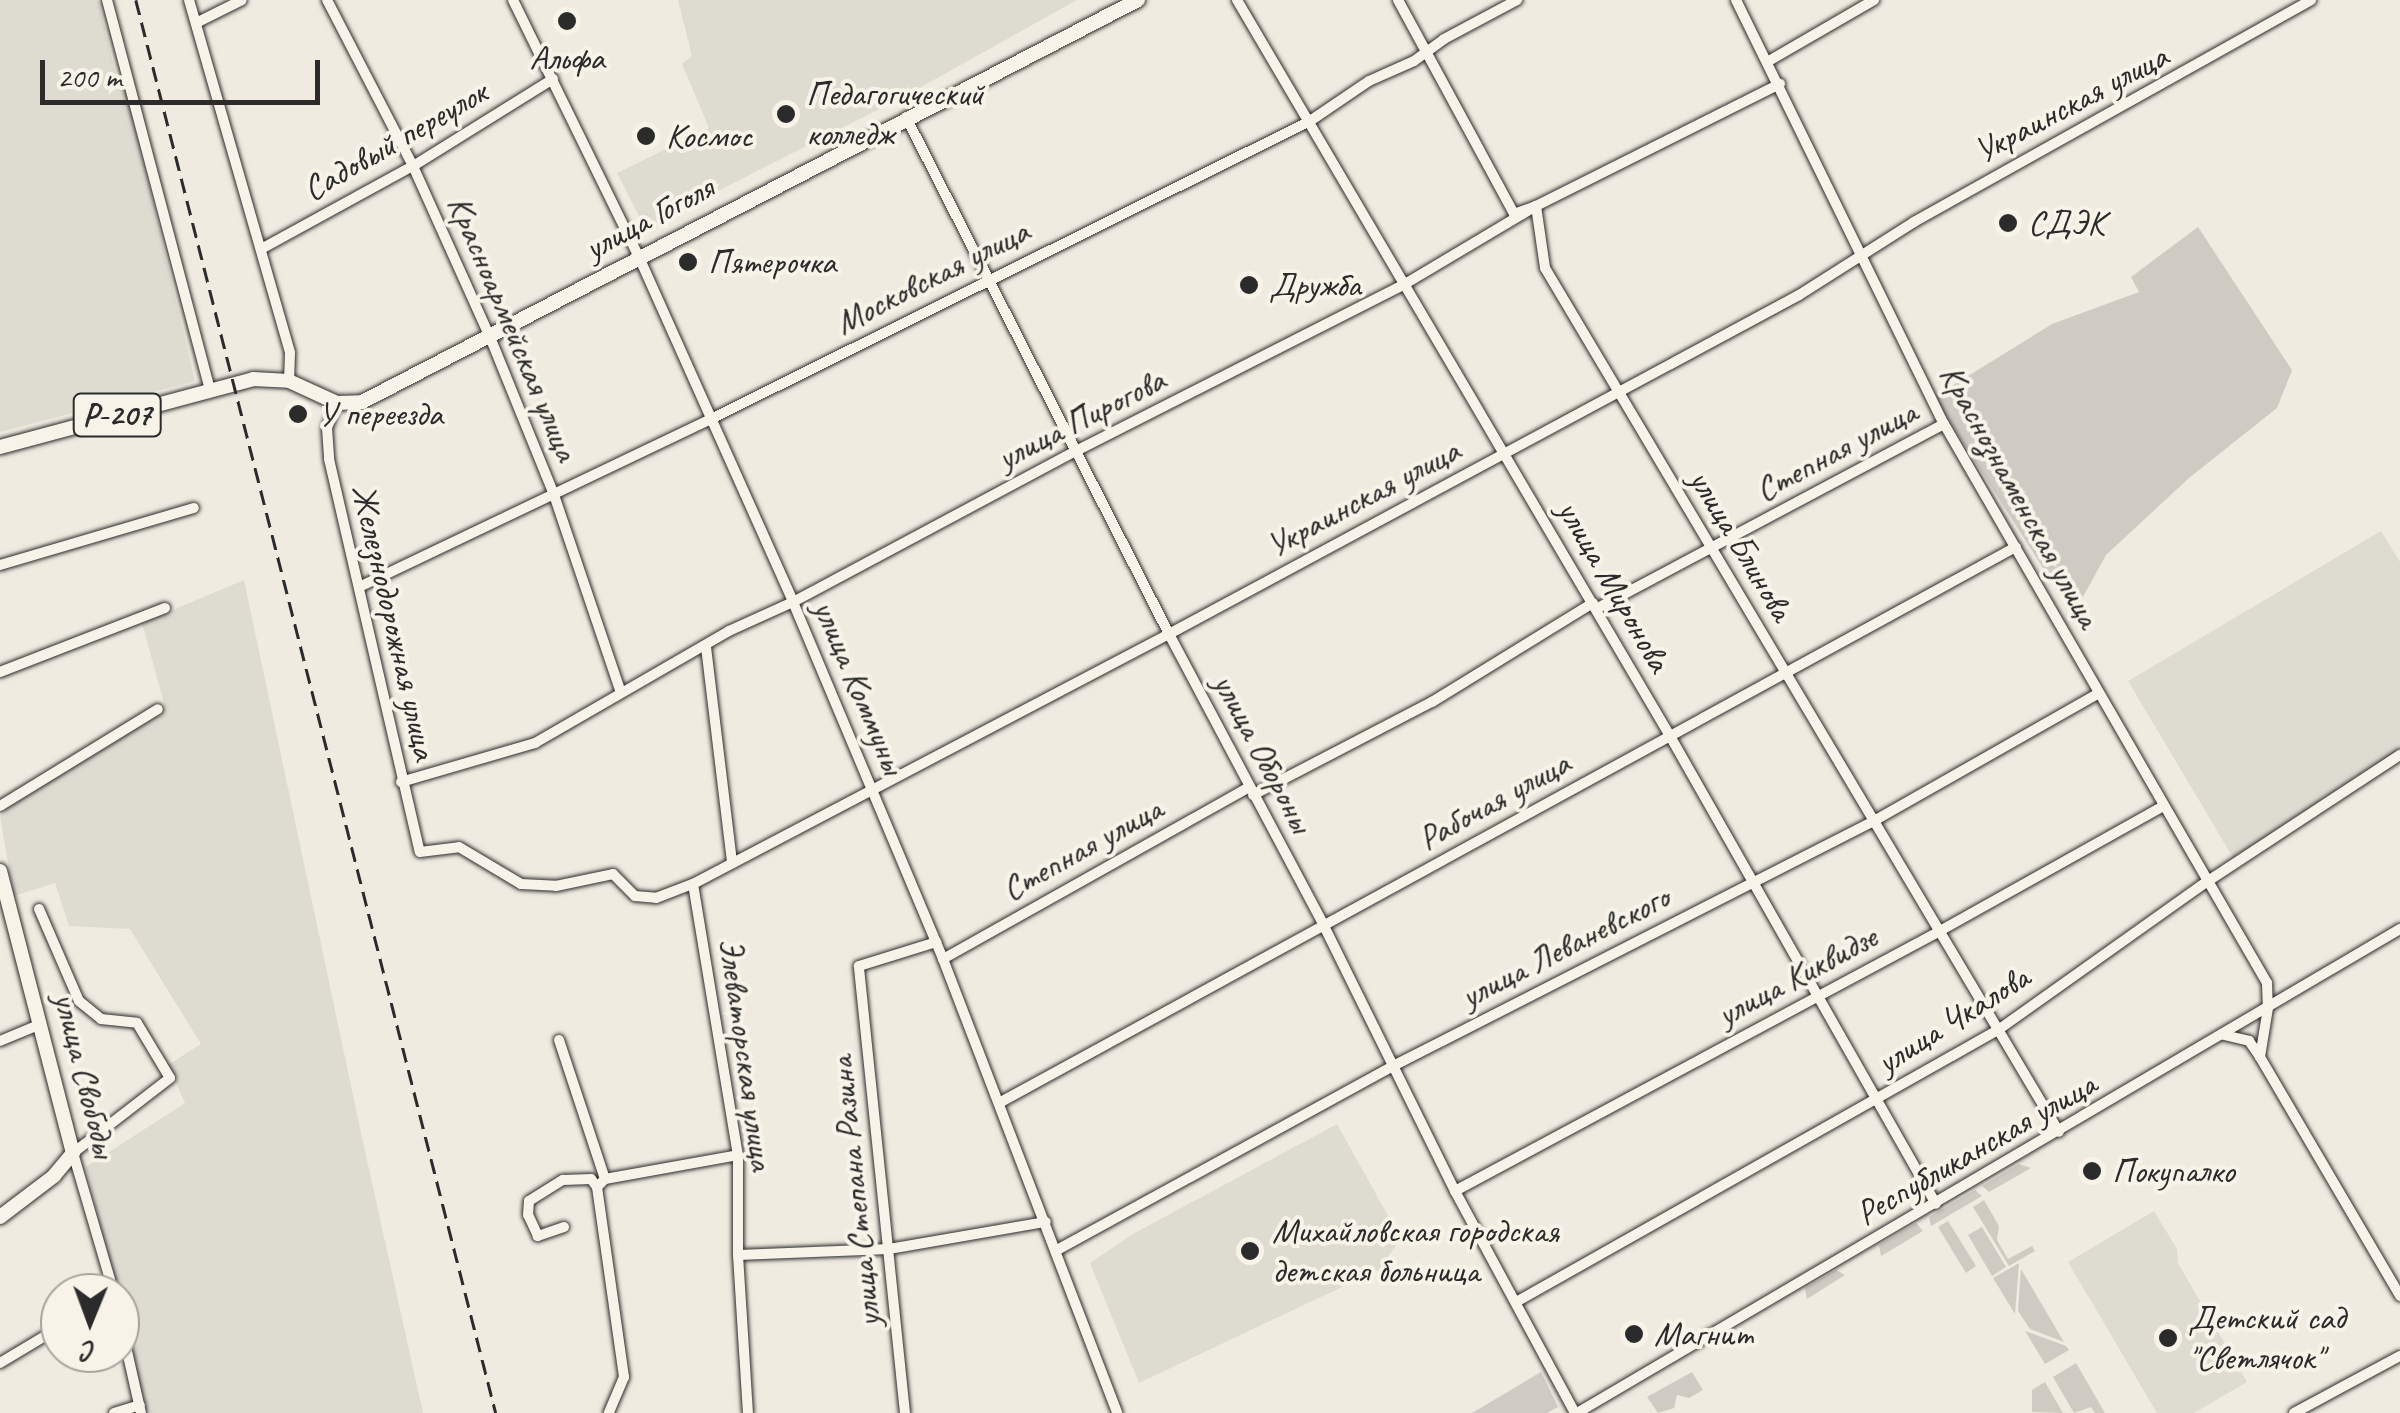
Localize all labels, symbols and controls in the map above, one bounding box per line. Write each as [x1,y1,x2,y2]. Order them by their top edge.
marker: Альфа [556,10,578,32]
street label: Украинская улица [1966,35,2176,173]
place label: Альфа [530,37,604,79]
scale bar [45,40,325,102]
text: 200 m [57,58,122,96]
street label: Садовый переулок [295,71,495,211]
place label: Педагогический колледж [806,73,983,155]
marker: Педагогический колледж [775,103,797,125]
place label: Космос [666,115,752,157]
marker: Космос [635,125,657,147]
street label: улица Гоголя [578,167,720,269]
street label: Красноармейская улица [438,188,588,468]
place label: СДЭК [2028,202,2105,244]
street label: Московская улица [827,210,1037,344]
marker: СДЭК [1997,212,2019,234]
place label: Пятерочка [708,241,836,283]
marker: Пятерочка [677,251,699,273]
place label: Дружба [1269,264,1361,306]
marker: Дружба [1238,274,1260,296]
street label: Краснознаменская улица [1930,357,2110,635]
street label: улица Пирогова [990,359,1172,479]
road number: Р-207 [72,388,162,442]
street label: Степная улица [1748,391,1924,511]
place label: У переезда [318,393,443,435]
marker: У переезда [287,403,309,425]
street label: Украинская улица [1258,429,1468,567]
street label: улица Блинова [1679,461,1803,629]
street label: Железнодорожная улица [342,479,446,765]
street label: улица Миронова [1548,493,1680,679]
street label: улица Коммуны [803,593,915,781]
street label: улица Обороны [1203,666,1323,840]
street label: Рабочая улица [1410,742,1578,860]
street label: Степная улица [994,788,1170,910]
street label: улица Леваневского [1454,877,1676,1017]
street label: улица Киквидзе [1710,916,1884,1036]
street label: Элеваторская улица [709,934,783,1174]
street label: улица Чкалова [1869,957,2037,1083]
street label: улица Свободы [45,990,125,1160]
street label: улица Степана Разина [820,1055,890,1329]
street label: Республиканская улица [1848,1063,2104,1235]
place label: Покупалко [2112,1150,2235,1192]
marker: Покупалко [2081,1160,2103,1182]
place label: Михайловская городская детская больница [1272,1210,1558,1292]
marker: Михайловская городская детская больница [1237,1238,1263,1264]
north arrow [40,1273,140,1373]
place label: Детский сад "Светлячок" [2188,1297,2345,1379]
place label: Магнит [1654,1313,1753,1355]
marker: Магнит [1623,1323,1645,1345]
marker: Детский сад "Светлячок" [2157,1327,2179,1349]
text: С [82,1334,97,1369]

